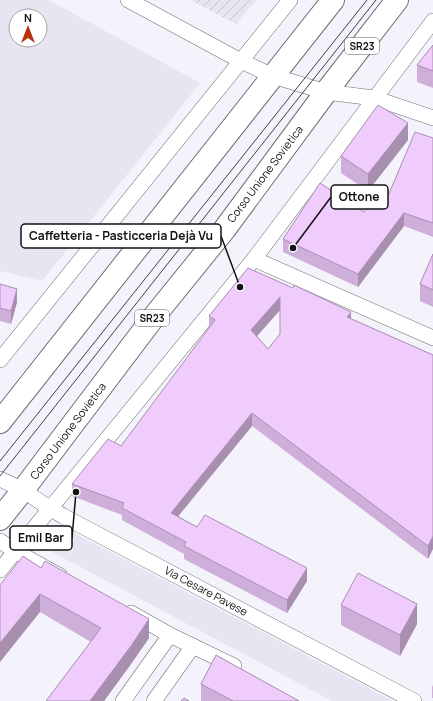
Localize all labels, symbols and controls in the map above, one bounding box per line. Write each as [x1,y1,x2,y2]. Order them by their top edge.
north arrow [8,8,48,48]
text: N [24,10,32,25]
road number: SR23 [345,38,379,54]
street label: Corso Unione Sovietica [223,122,306,225]
callout: Ottone [331,185,388,209]
text: Ottone [339,188,379,205]
callout: Caffetteria - Pasticceria Dejà Vu [21,224,221,248]
text: Caffetteria - Pasticceria Dejà Vu [29,227,213,244]
road number: SR23 [135,310,169,326]
street label: Corso Unione Sovietica [26,379,109,482]
callout: Emil Bar [10,526,72,550]
text: Emil Bar [18,529,64,546]
street label: Via Cesare Pavese [162,562,251,619]

